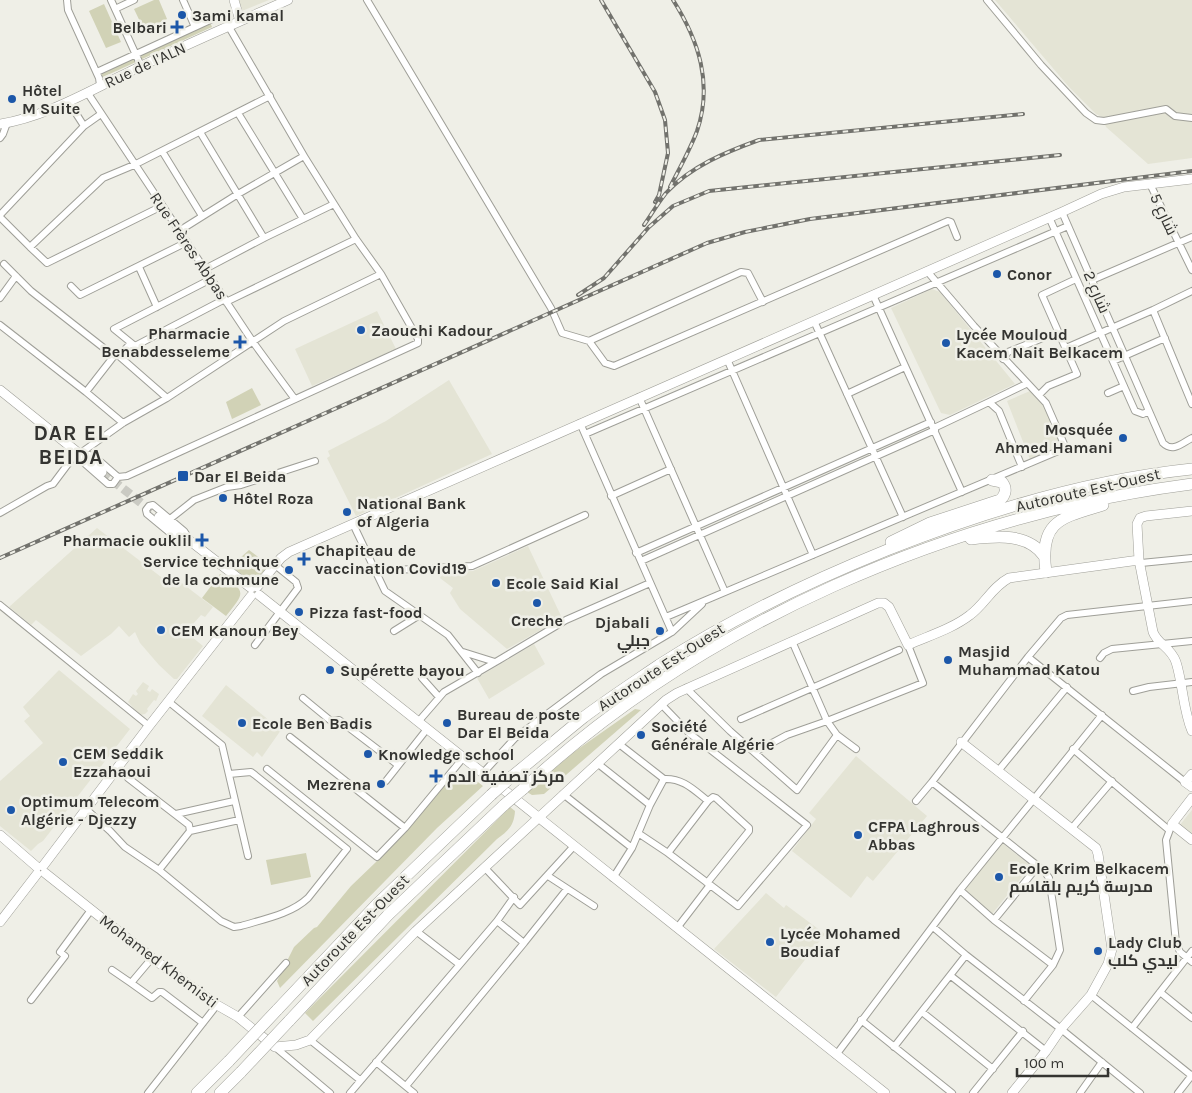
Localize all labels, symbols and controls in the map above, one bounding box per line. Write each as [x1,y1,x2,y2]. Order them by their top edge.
place label: 3ami kamal [192,6,284,25]
marker: 3ami kamal [176,9,188,21]
place label: Belbari [113,18,167,37]
marker: Belbari [171,21,183,33]
street label: Rue de l'ALN [101,38,189,92]
place label: Hôtel M Suite [22,81,80,118]
marker: Hôtel M Suite [6,93,18,105]
street label: Rue Frères Abbas [146,189,232,303]
street label: شارع 5 [1144,190,1182,239]
place label: Conor [1007,265,1052,284]
marker: Conor [991,268,1003,280]
street label: شارع 2 [1078,268,1114,317]
place label: Zaouchi Kadour [371,321,493,340]
place label: Pharmacie Benabdesseleme [101,324,230,361]
marker: Zaouchi Kadour [355,324,367,336]
place label: Lycée Mouloud Kacem Nait Belkacem [956,325,1123,362]
marker: Pharmacie Benabdesseleme [234,336,246,348]
marker: Lycée Mouloud Kacem Nait Belkacem [940,337,952,349]
place label: Mosquée Ahmed Hamani [995,420,1113,457]
district label: DAR EL BEIDA [33,421,109,469]
marker: Mosquée Ahmed Hamani [1117,432,1129,444]
street label: Autoroute Est-Ouest [1014,464,1162,516]
place label: Dar El Beida [194,467,286,486]
marker: Dar El Beida [176,469,190,483]
place label: Hôtel Roza [233,489,314,508]
marker: Hôtel Roza [217,492,229,504]
place label: National Bank of Algeria [357,494,466,531]
marker: National Bank of Algeria [341,506,353,518]
place label: Pharmacie ouklil [63,531,192,550]
marker: Pharmacie ouklil [196,534,208,546]
place label: Chapiteau de vaccination Covid19 [315,541,467,578]
place label: Service technique de la commune [143,552,279,589]
marker: Chapiteau de vaccination Covid19 [297,552,311,566]
marker: Service technique de la commune [283,564,295,576]
place label: Ecole Said Kial [506,574,619,593]
marker: Ecole Said Kial [490,577,502,589]
marker: Creche [531,597,543,609]
place label: Pizza fast-food [309,603,423,622]
marker: Pizza fast-food [293,606,305,618]
place label: Creche [511,611,563,630]
place label: Djabali جبلي [595,613,650,653]
street label: Autoroute Est-Ouest [594,619,728,715]
place label: CEM Kanoun Bey [171,621,298,640]
marker: CEM Kanoun Bey [155,624,167,636]
marker: Djabali جبلي [654,625,666,637]
place label: Masjid Muhammad Katou [958,642,1100,679]
marker: Masjid Muhammad Katou [942,654,954,666]
place label: Supérette bayou [340,661,465,680]
marker: Supérette bayou [324,664,336,676]
place label: Bureau de poste Dar El Beida [457,705,580,742]
place label: Ecole Ben Badis [252,714,372,733]
marker: Ecole Ben Badis [236,717,248,729]
marker: Bureau de poste Dar El Beida [441,717,453,729]
place label: Société Générale Algérie [651,717,774,754]
marker: Société Générale Algérie [635,729,647,741]
place label: CEM Seddik Ezzahaoui [73,744,164,781]
place label: Knowledge school [378,745,515,764]
marker: Knowledge school [362,748,374,760]
marker: CEM Seddik Ezzahaoui [57,756,69,768]
place label: مركز تصفية الدم [447,767,565,788]
marker: مركز تصفية الدم [429,769,443,783]
place label: Mezrena [307,775,371,794]
marker: Mezrena [375,778,387,790]
place label: Optimum Telecom Algérie - Djezzy [21,792,159,829]
marker: Optimum Telecom Algérie - Djezzy [5,804,17,816]
place label: CFPA Laghrous Abbas [868,817,980,854]
marker: CFPA Laghrous Abbas [852,829,864,841]
place label: Ecole Krim Belkacem مدرسة كريم بلقاسم [1009,859,1169,898]
street label: Autoroute Est-Ouest [297,870,413,990]
marker: Ecole Krim Belkacem مدرسة كريم بلقاسم [993,871,1005,883]
street label: Mohamed Khemisti [96,910,222,1012]
place label: Lycée Mohamed Boudiaf [780,924,901,961]
place label: Lady Club ليدي كلب [1108,933,1182,973]
marker: Lycée Mohamed Boudiaf [764,936,776,948]
marker: Lady Club ليدي كلب [1092,945,1104,957]
scale bar [1017,1046,1108,1078]
text: 100 m [1024,1054,1064,1072]

